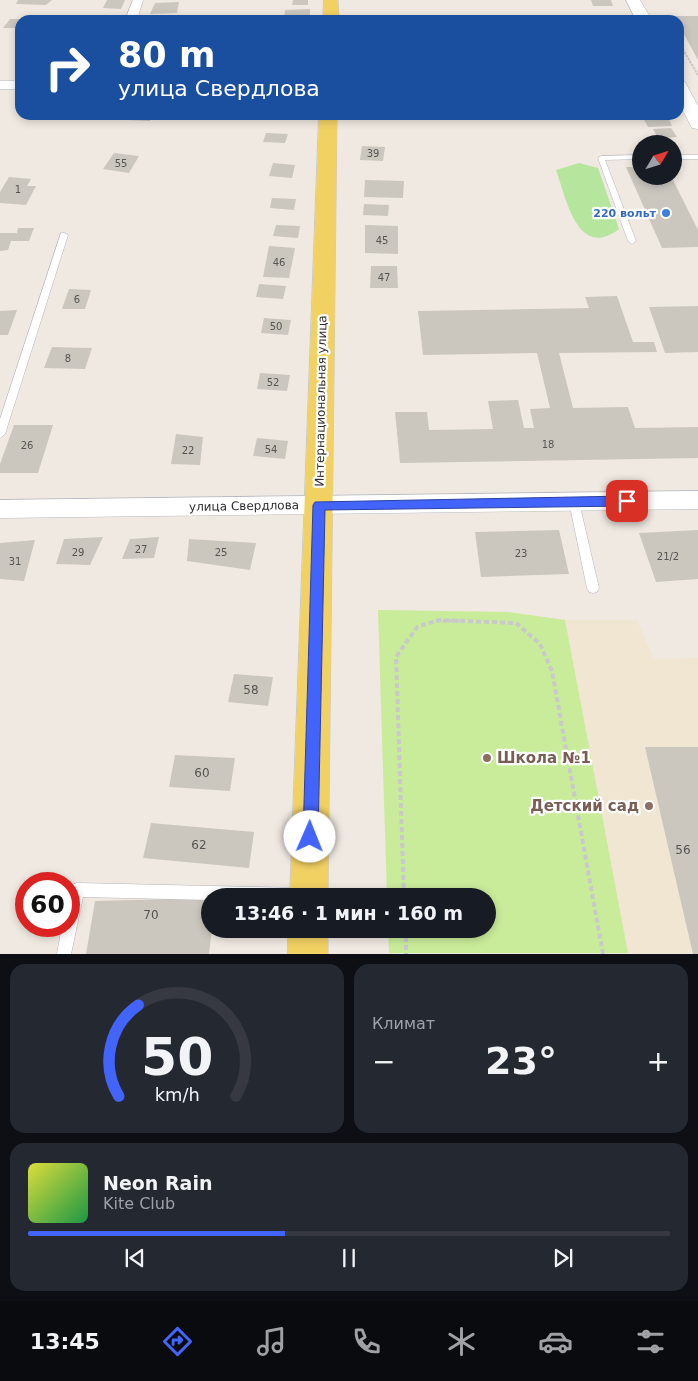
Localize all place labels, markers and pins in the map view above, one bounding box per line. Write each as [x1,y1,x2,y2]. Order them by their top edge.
place label: 220 вольт [593,207,657,220]
marker: 220 вольт [660,207,672,219]
pin [606,480,648,522]
place label: Школа №1 [497,749,591,767]
marker: Школа №1 [481,752,493,764]
place label: Детский сад [530,797,639,815]
marker: Детский сад [643,800,655,812]

